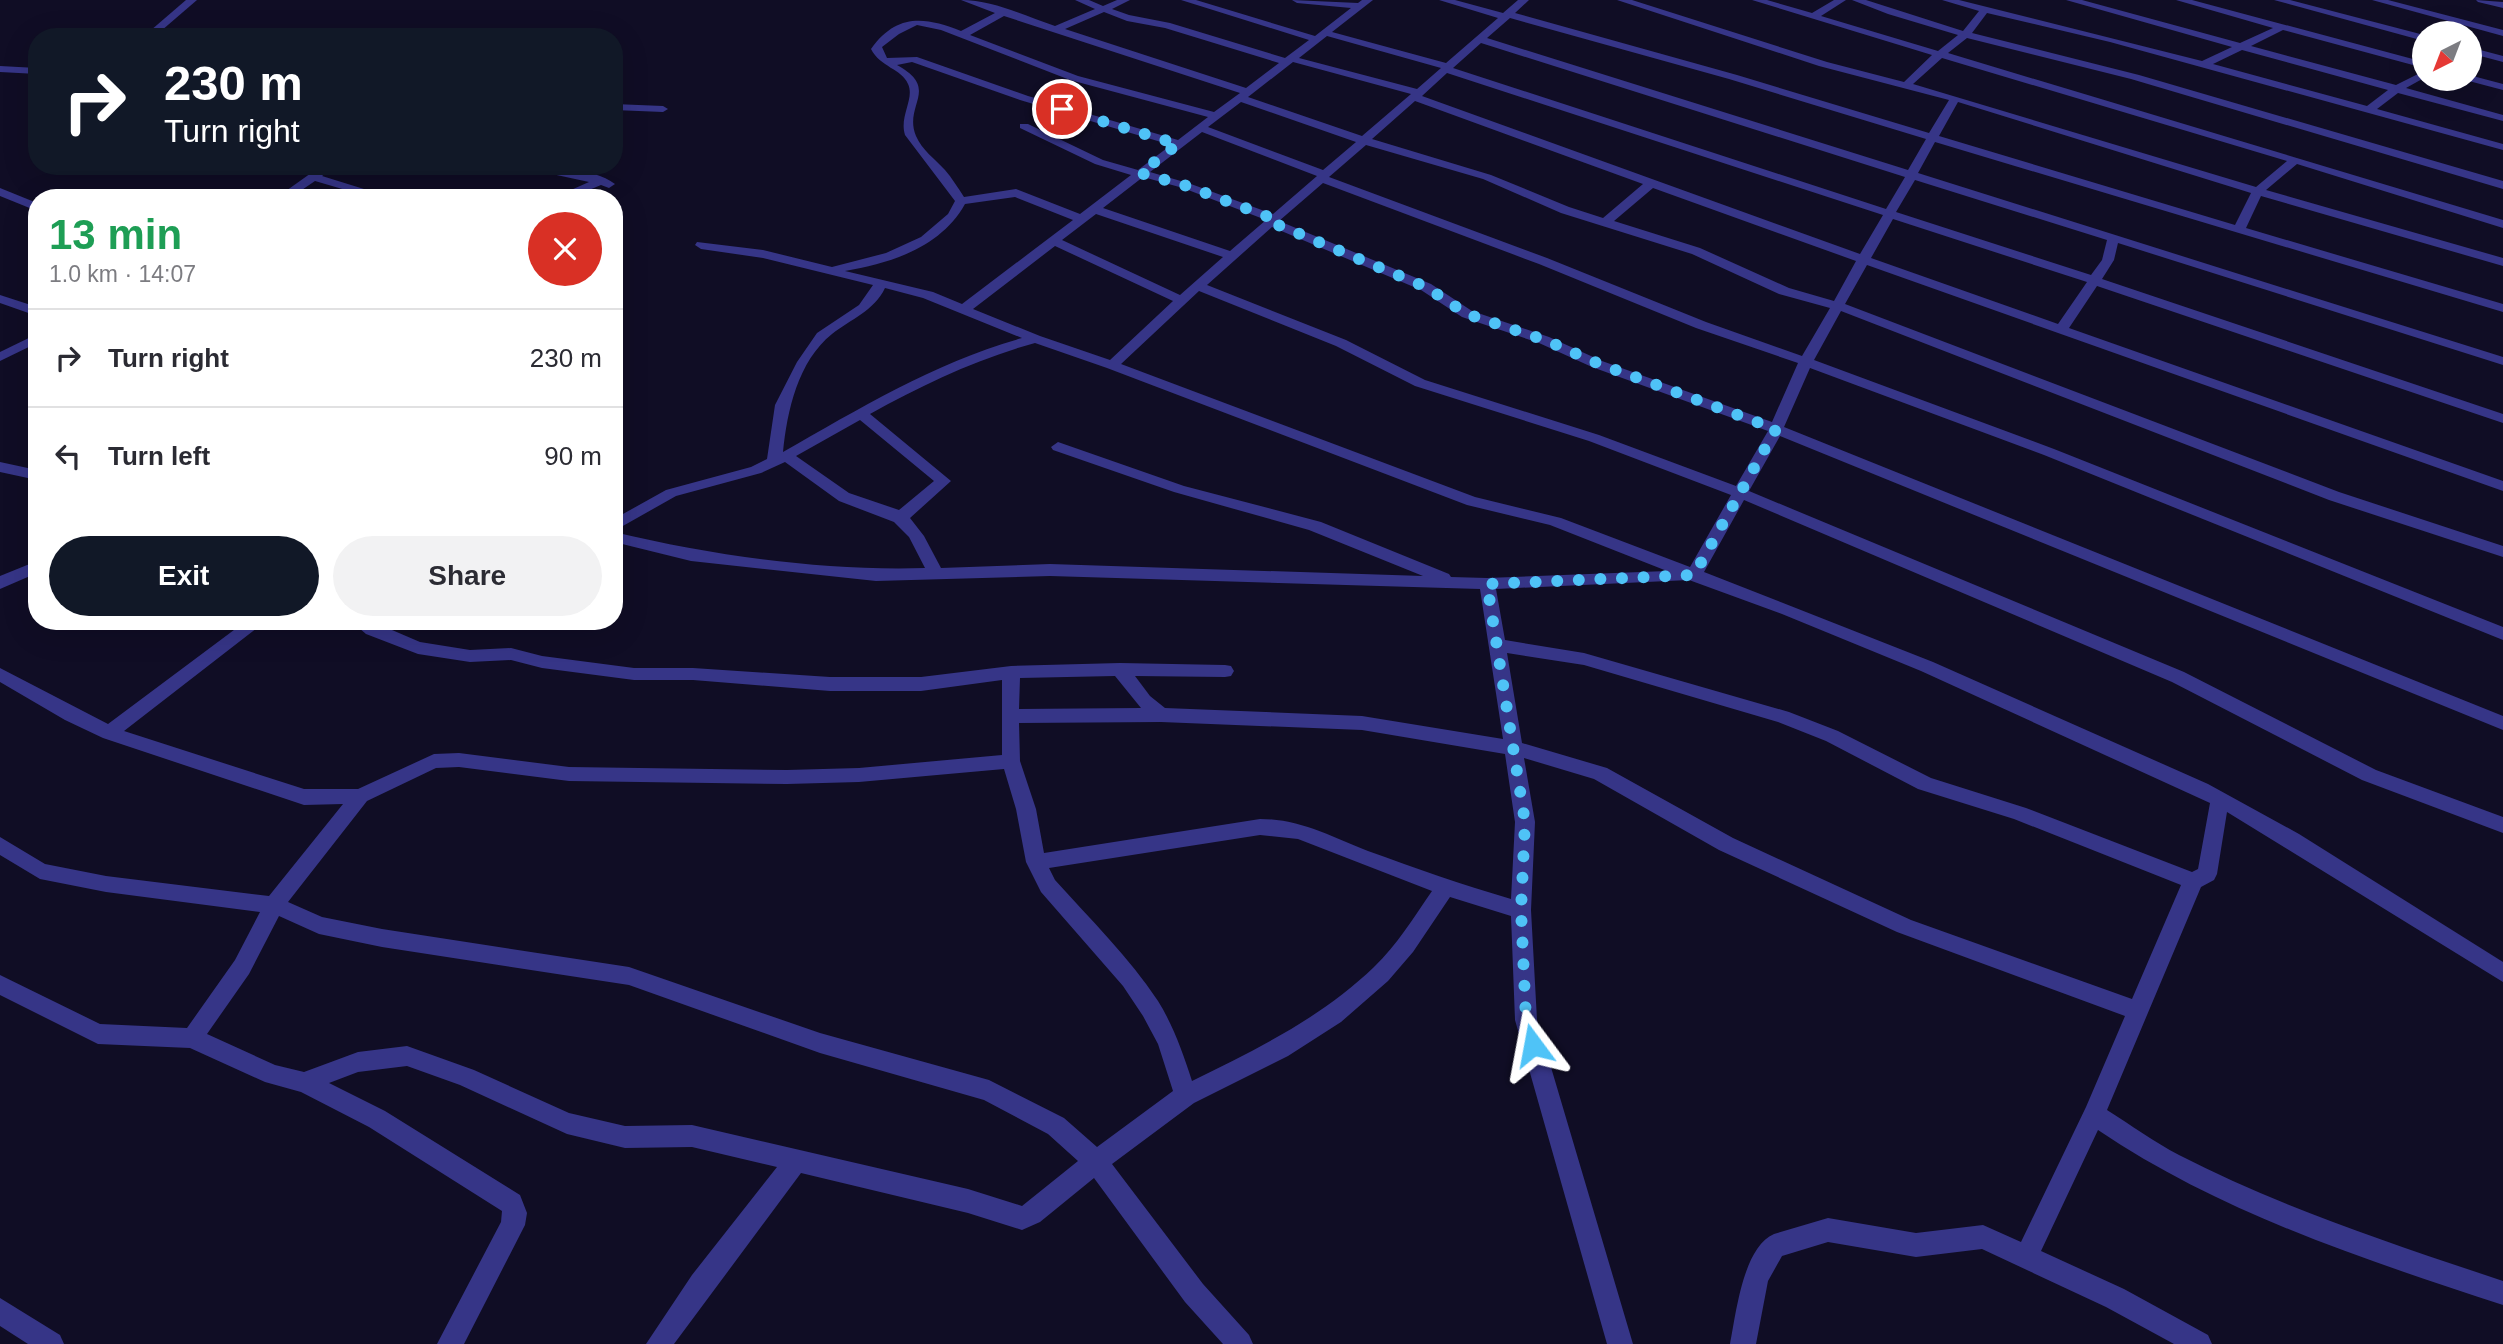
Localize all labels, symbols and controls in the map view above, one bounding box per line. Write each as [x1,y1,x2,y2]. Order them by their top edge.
north arrow [2412,21,2482,91]
map controls [2412,21,2482,91]
icon: right [49,56,140,147]
text: 230 m [164,56,303,110]
pin [1032,79,1092,139]
icon: arrive [1043,90,1081,128]
text: Turn right [164,113,300,149]
text: 13 min [49,211,182,258]
button: close [528,212,602,286]
text: 1.0 km · 14:07 [49,261,196,287]
icon: right [49,339,87,377]
text: Turn right [108,343,229,373]
text: 230 m [530,343,602,373]
icon: left [49,437,87,475]
text: Turn left [108,441,210,471]
text: 90 m [544,441,602,471]
button: Exit [49,536,319,616]
button: Share [333,536,602,616]
position arrow [1496,1008,1570,1082]

